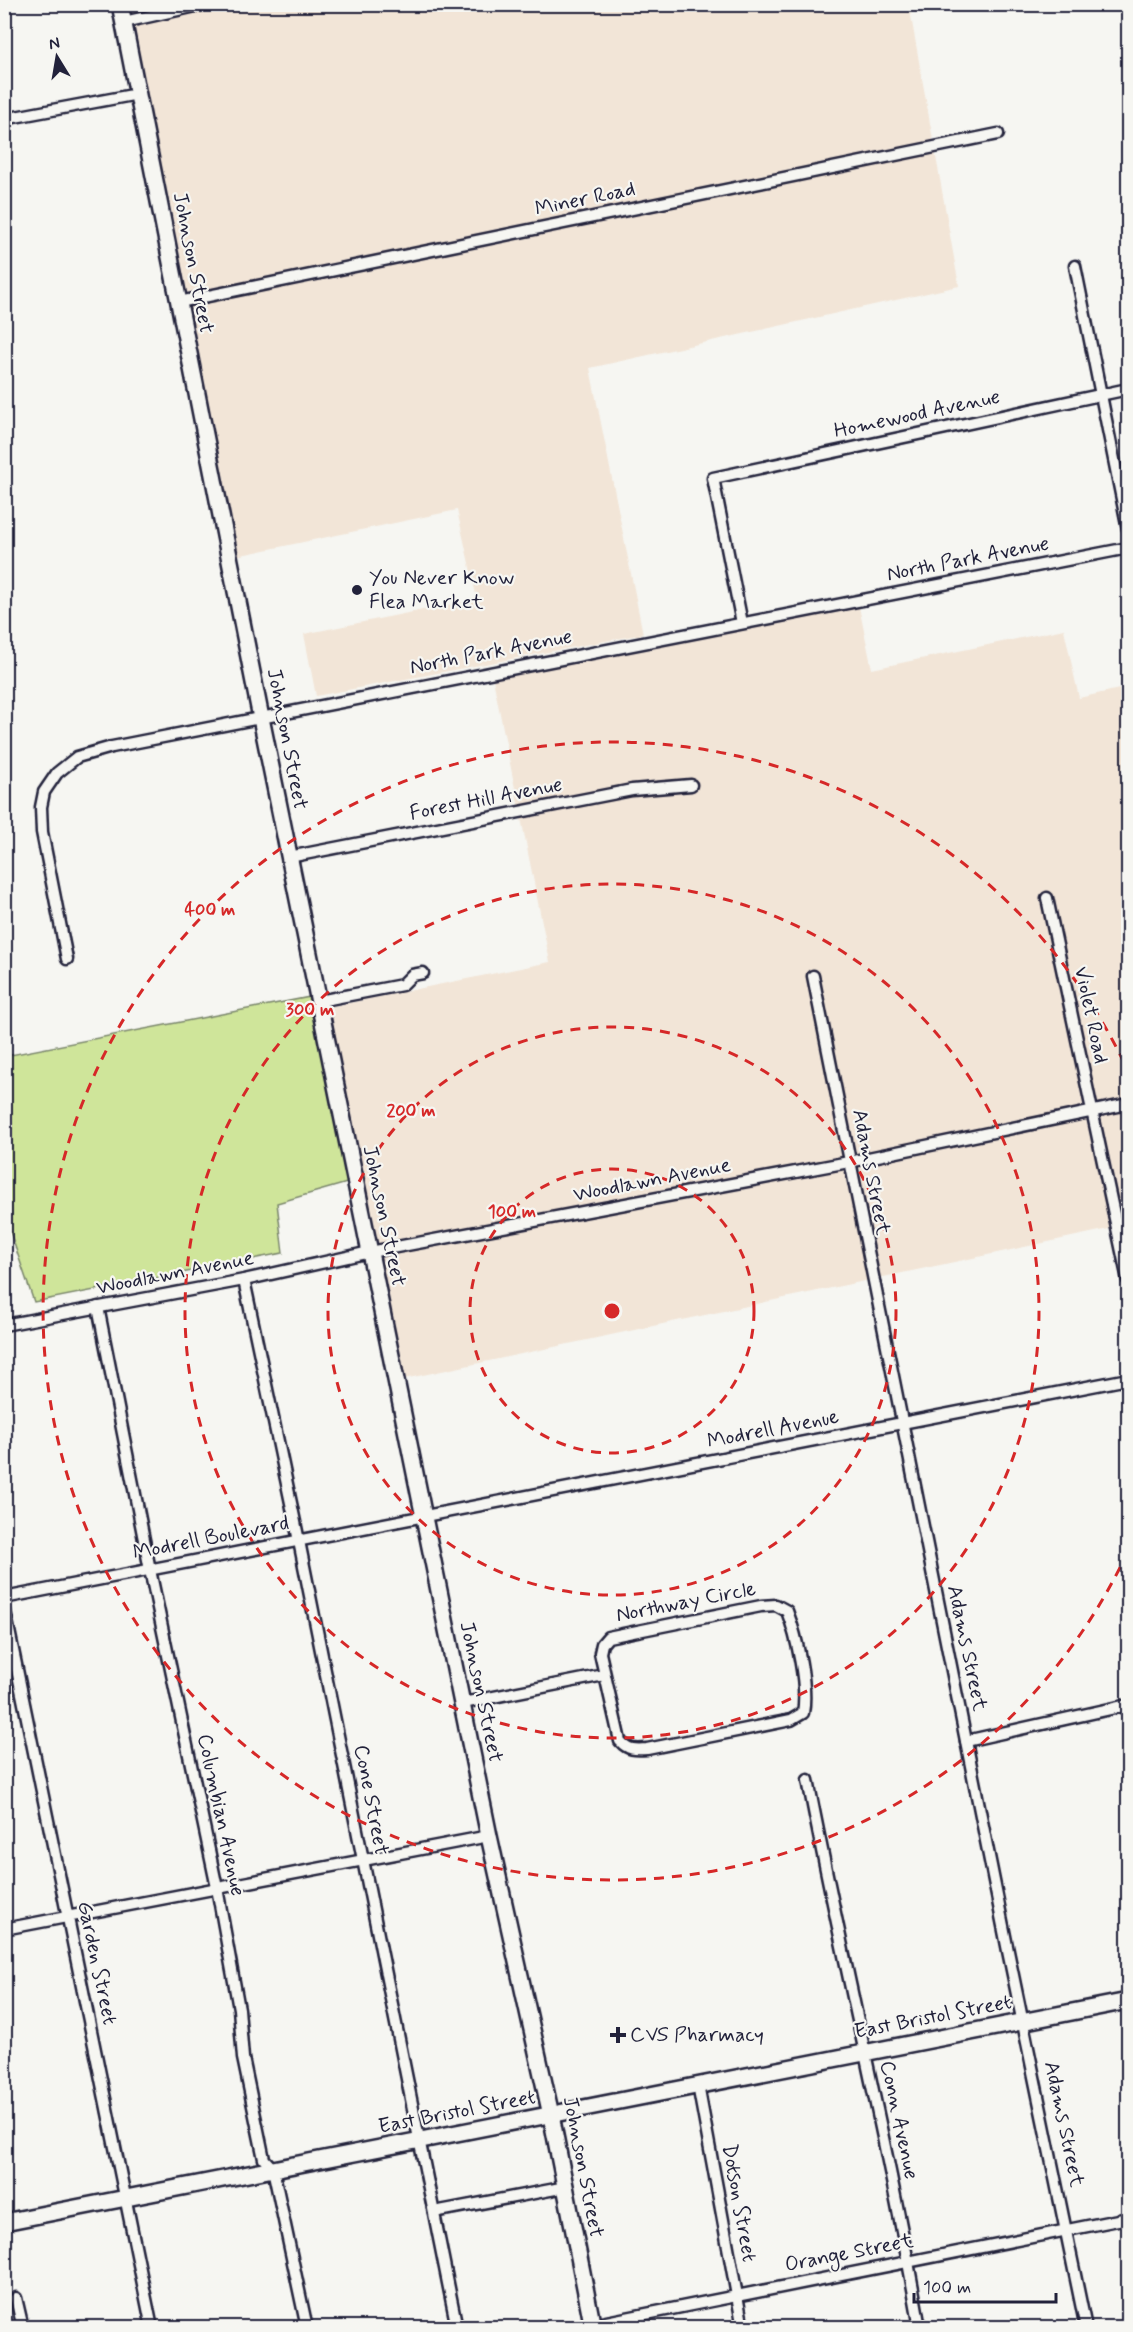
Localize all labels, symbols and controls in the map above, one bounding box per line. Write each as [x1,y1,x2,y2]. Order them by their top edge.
north arrow [27,27,87,87]
text: N [47,32,62,55]
street label: Miner Road [532,175,638,223]
street label: Johnson Street [166,190,220,336]
street label: Homewood Avenue [831,383,1003,445]
street label: North Park Avenue [884,530,1052,588]
place label: You Never Know Flea Market [369,564,514,616]
marker: You Never Know Flea Market [350,583,364,597]
street label: North Park Avenue [407,623,575,681]
street label: Johnson Street [260,666,314,812]
street label: Forest Hill Avenue [407,770,565,828]
text: 400 m [185,898,235,922]
street label: Violet Road [1067,964,1115,1066]
text: 300 m [286,998,334,1022]
text: 200 m [386,1099,436,1123]
street label: Adams Street [845,1107,897,1238]
street label: Johnson Street [355,1143,413,1289]
street label: Woodlawn Avenue [571,1151,733,1209]
text: 100 m [488,1200,536,1224]
street label: Woodlawn Avenue [94,1244,256,1302]
centre of rings [602,1301,622,1321]
street label: Modrell Avenue [705,1402,841,1456]
street label: Modrell Boulevard [131,1509,291,1567]
street label: Northway Circle [614,1575,758,1629]
street label: Adams Street [940,1583,994,1714]
street label: Johnson Street [452,1619,510,1765]
street label: Columbian Avenue [190,1731,252,1899]
street label: Cone Street [347,1742,395,1858]
street label: Garden Street [70,1899,124,2028]
street label: East Bristol Street [852,1988,1014,2046]
place label: CVS Pharmacy [630,2021,764,2049]
marker: CVS Pharmacy [611,2028,625,2042]
street label: Conn Avenue [873,2058,925,2182]
street label: Adams Street [1037,2059,1091,2190]
street label: East Bristol Street [376,2083,538,2141]
street label: Johnson Street [556,2094,610,2240]
street label: Dotson Street [715,2142,763,2264]
street label: Orange Street [782,2227,916,2280]
scale bar [914,2266,1056,2304]
text: 100 m [923,2276,971,2300]

